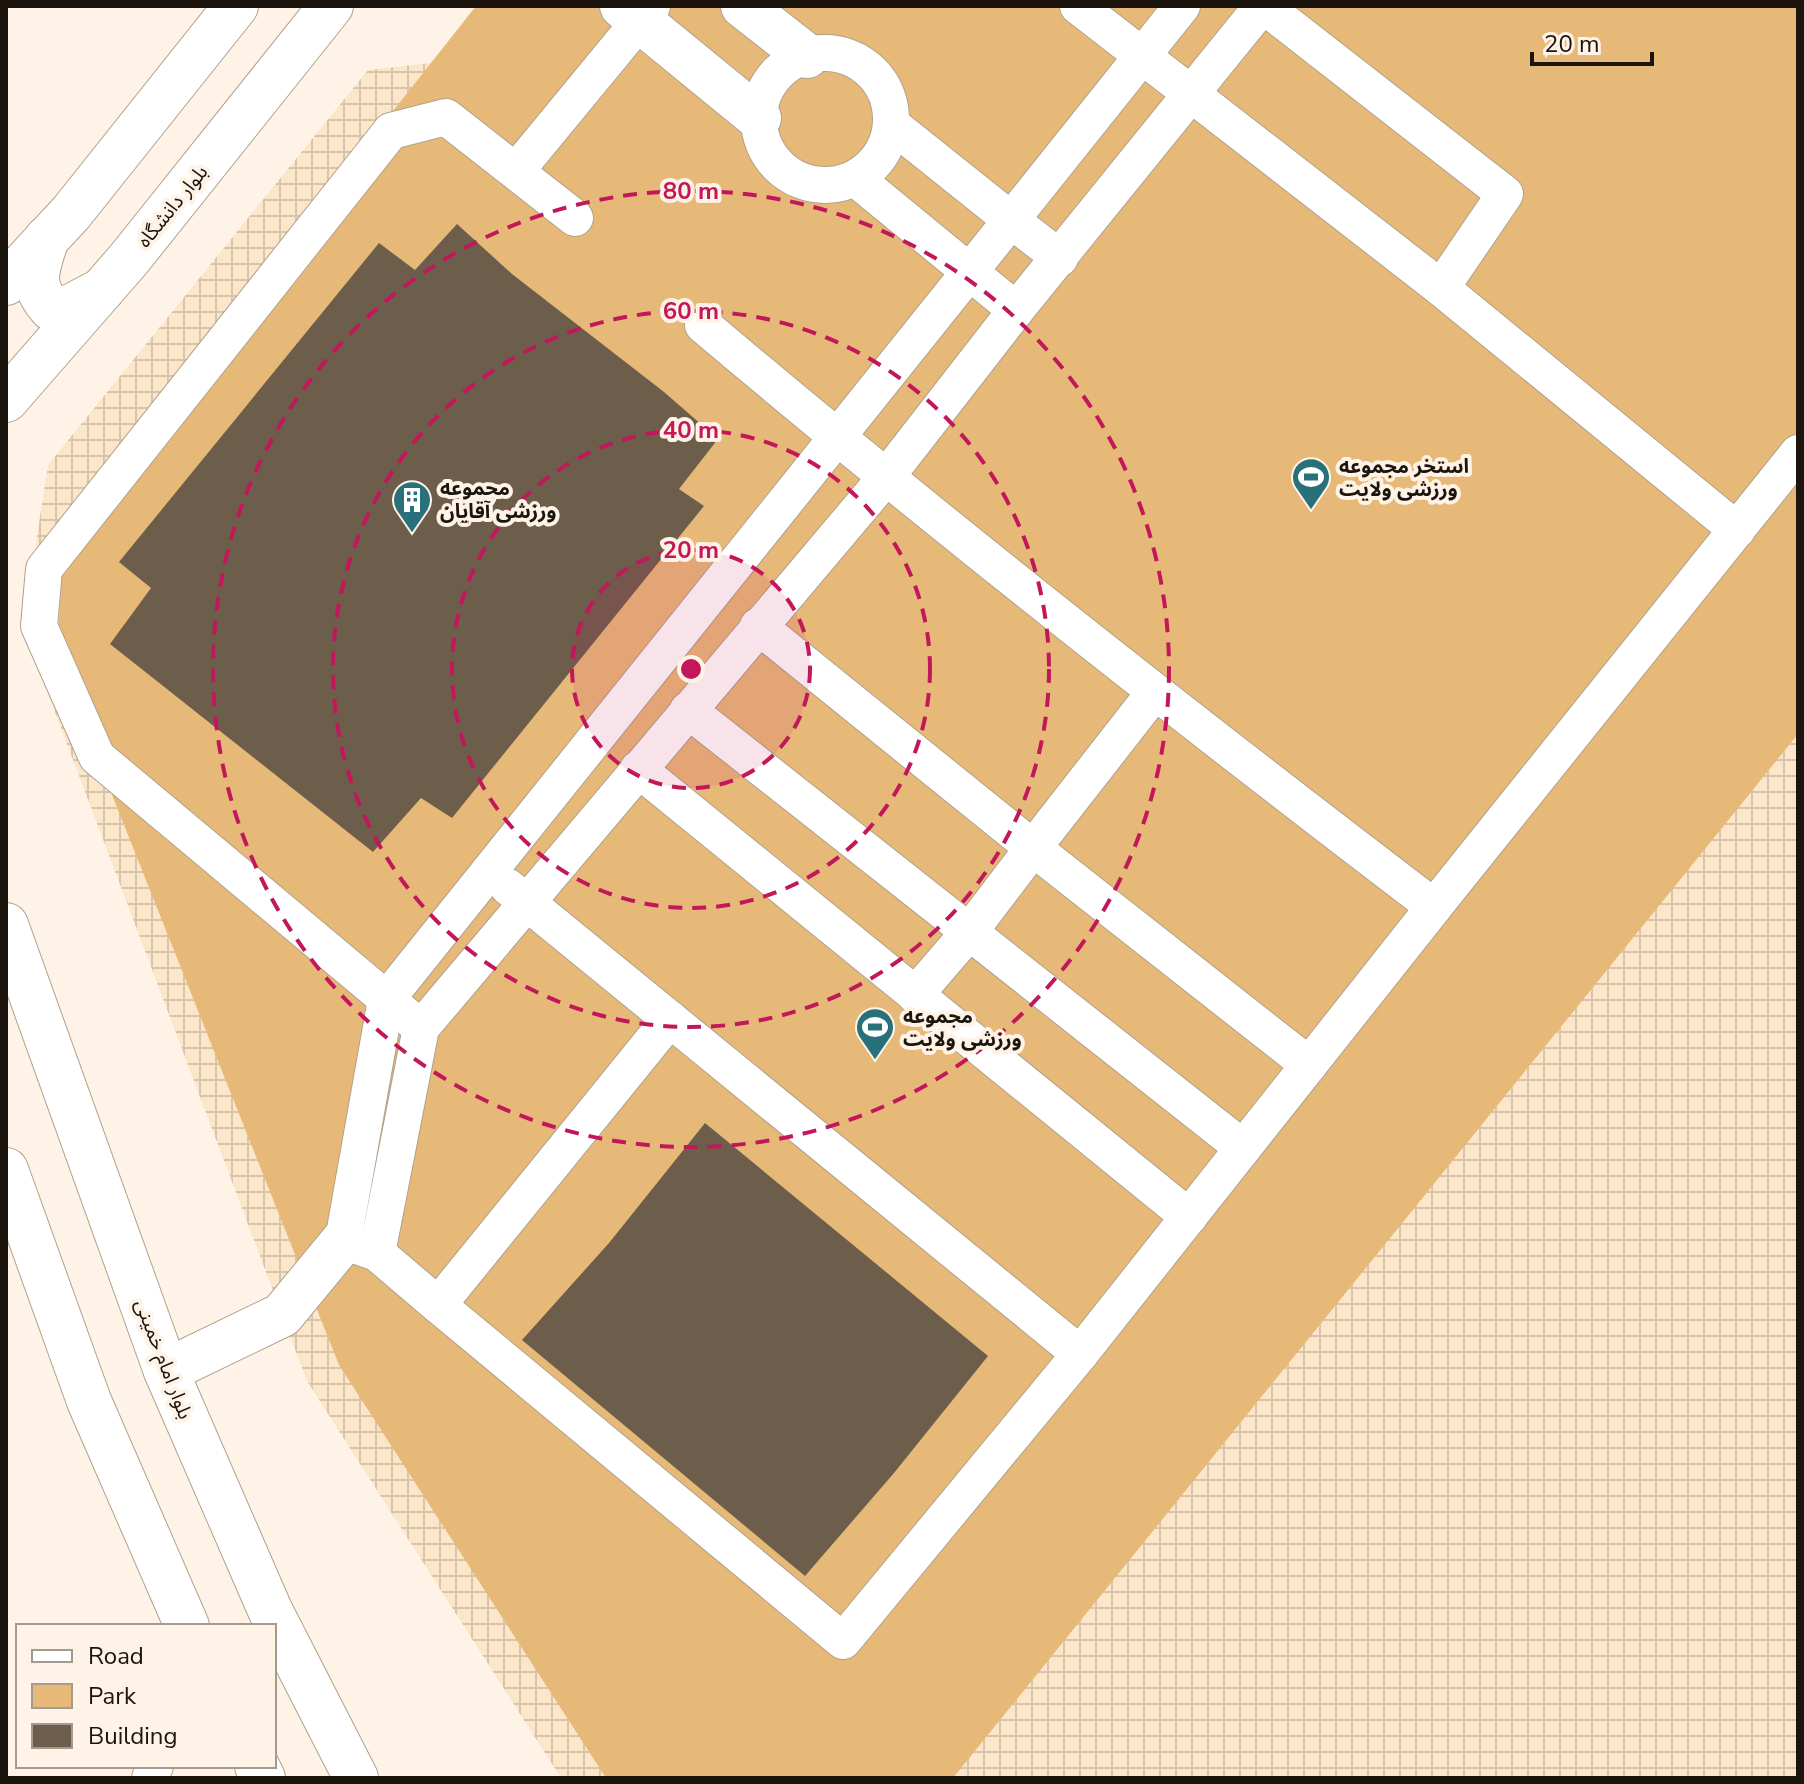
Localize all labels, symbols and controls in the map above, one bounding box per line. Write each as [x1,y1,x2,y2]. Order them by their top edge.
scale bar [1532,16,1652,66]
text: 20 m [1544,28,1600,60]
street label: بلوار دانشگاه [131,159,214,253]
text: 80 m [663,175,719,207]
text: 60 m [663,295,719,327]
text: 40 m [663,414,719,446]
place label: استخر مجموعه ورزشی ولایت [1339,453,1469,503]
sports icon: استخر مجموعه ورزشی ولایت [1290,456,1332,511]
place label: مجموعه ورزشی آقایان [440,475,556,525]
building icon: مجموعه ورزشی آقایان [391,479,433,534]
text: 20 m [663,534,719,566]
centre of rings [677,655,705,683]
place label: مجموعه ورزشی ولایت [903,1003,1022,1053]
sports icon: مجموعه ورزشی ولایت [854,1006,896,1061]
street label: بلوار امام خمینی [127,1295,199,1423]
legend [16,1624,276,1768]
text: Road [88,1640,144,1672]
text: Park [88,1680,137,1712]
text: Building [88,1720,178,1752]

